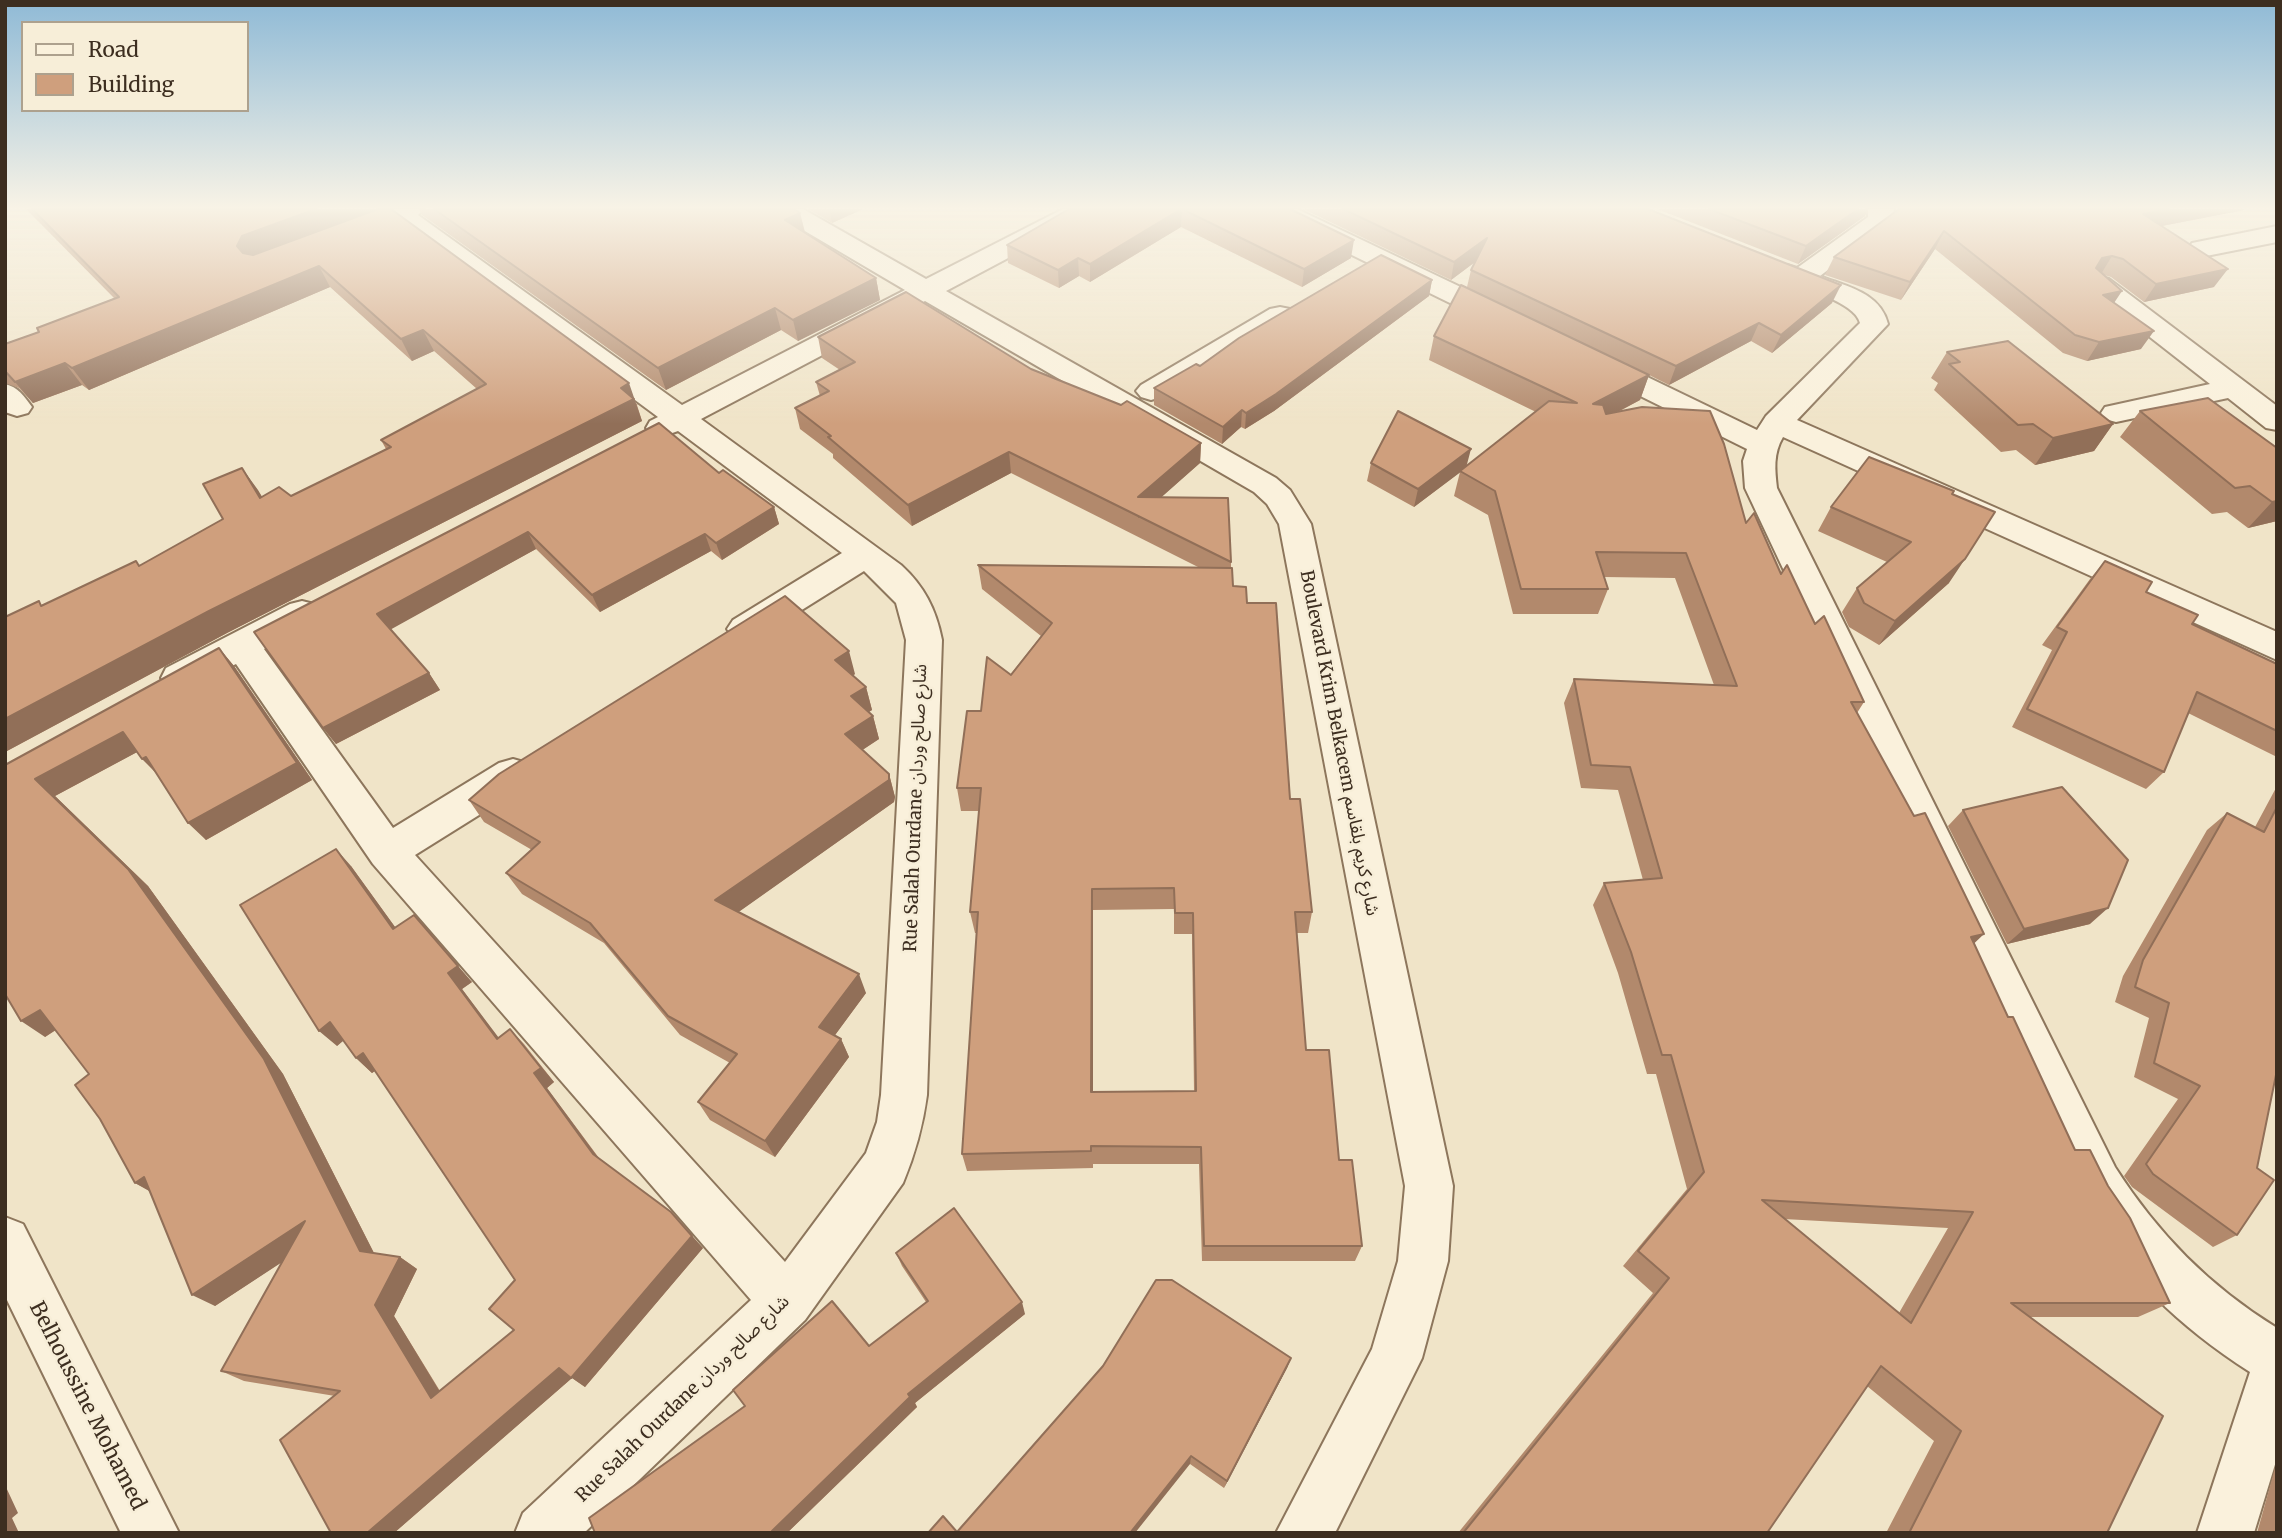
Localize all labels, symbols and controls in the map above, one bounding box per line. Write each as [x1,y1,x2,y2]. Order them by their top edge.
legend [21,21,248,112]
text: Road [88,36,139,63]
text: Building [88,71,174,98]
street label: Boulevard Krim Belkacem شارع كريم بلقاسم [1295,568,1383,918]
street label: Rue Salah Ourdane شارع صالح وردان [900,664,932,952]
street label: Rue Salah Ourdane شارع صالح وردان [572,1291,794,1507]
street label: Belhoussine Mohamed [23,1298,151,1514]

